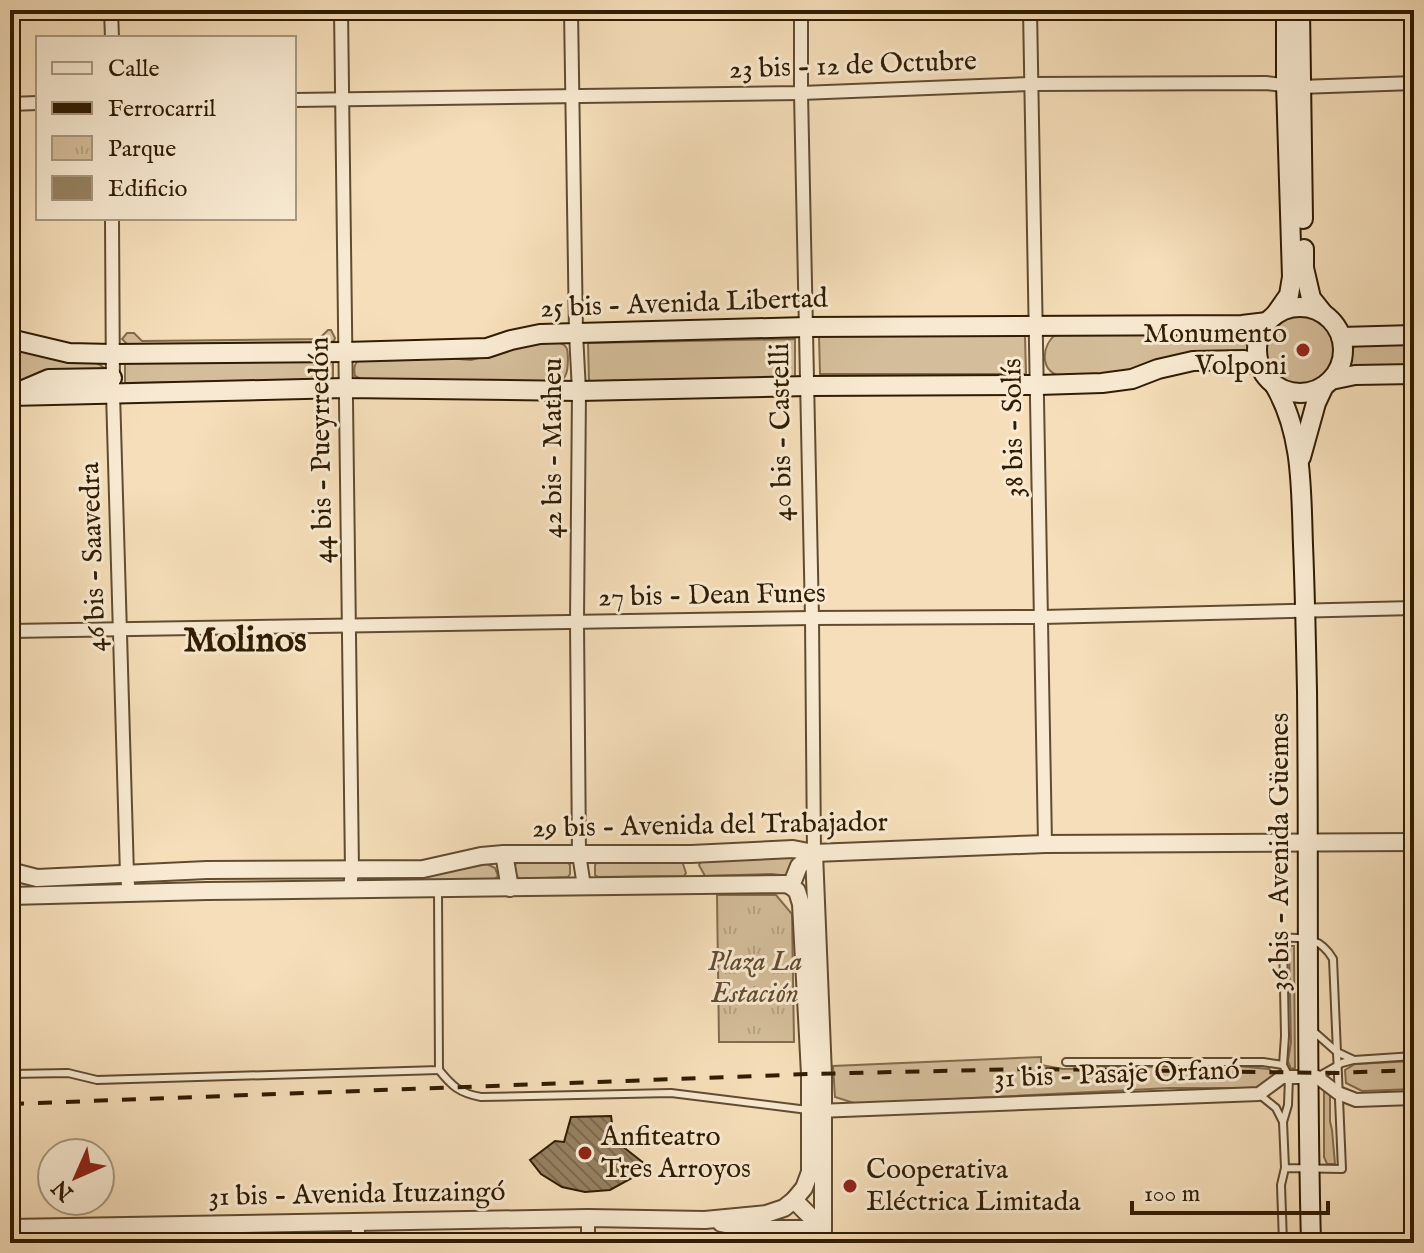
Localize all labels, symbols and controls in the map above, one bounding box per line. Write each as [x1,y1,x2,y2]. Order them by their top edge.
legend [36,36,296,220]
street label: 23 bis - 12 de Octubre [728,44,978,88]
text: Calle [108,54,160,85]
text: Ferrocarril [108,94,216,125]
text: Parque [108,134,176,165]
text: Edificio [108,174,187,205]
street label: 25 bis - Avenida Libertad [540,281,828,327]
place label: Monumento Volponi [1143,317,1287,384]
street label: 44 bis - Pueyrredón [303,336,341,564]
marker: Monumento Volponi [1294,341,1312,359]
street label: 40 bis - Castelli [763,343,801,521]
street label: 42 bis - Matheu [536,358,571,538]
street label: 38 bis - Solís [995,358,1033,498]
street label: 46 bis - Saavedra [73,461,115,652]
street label: 27 bis - Dean Funes [598,577,826,615]
district label: Molinos [183,618,307,664]
street label: 36 bis - Avenida Güemes [1263,713,1298,991]
street label: 29 bis - Avenida del Trabajador [532,805,888,847]
park label: Plaza La Estación [708,945,802,1012]
street label: 31 bis - Pasaje Orfanó [994,1053,1240,1097]
place label: Anfiteatro Tres Arroyos [600,1120,751,1187]
north arrow [36,1137,116,1217]
marker: Anfiteatro Tres Arroyos [576,1144,594,1162]
place label: Cooperativa Eléctrica Limitada [866,1153,1081,1220]
scale bar [1132,1165,1328,1215]
text: N [47,1173,81,1207]
street label: 31 bis - Avenida Ituzaingó [208,1175,506,1215]
marker: Cooperativa Eléctrica Limitada [841,1177,859,1195]
text: 100 m [1144,1179,1200,1210]

